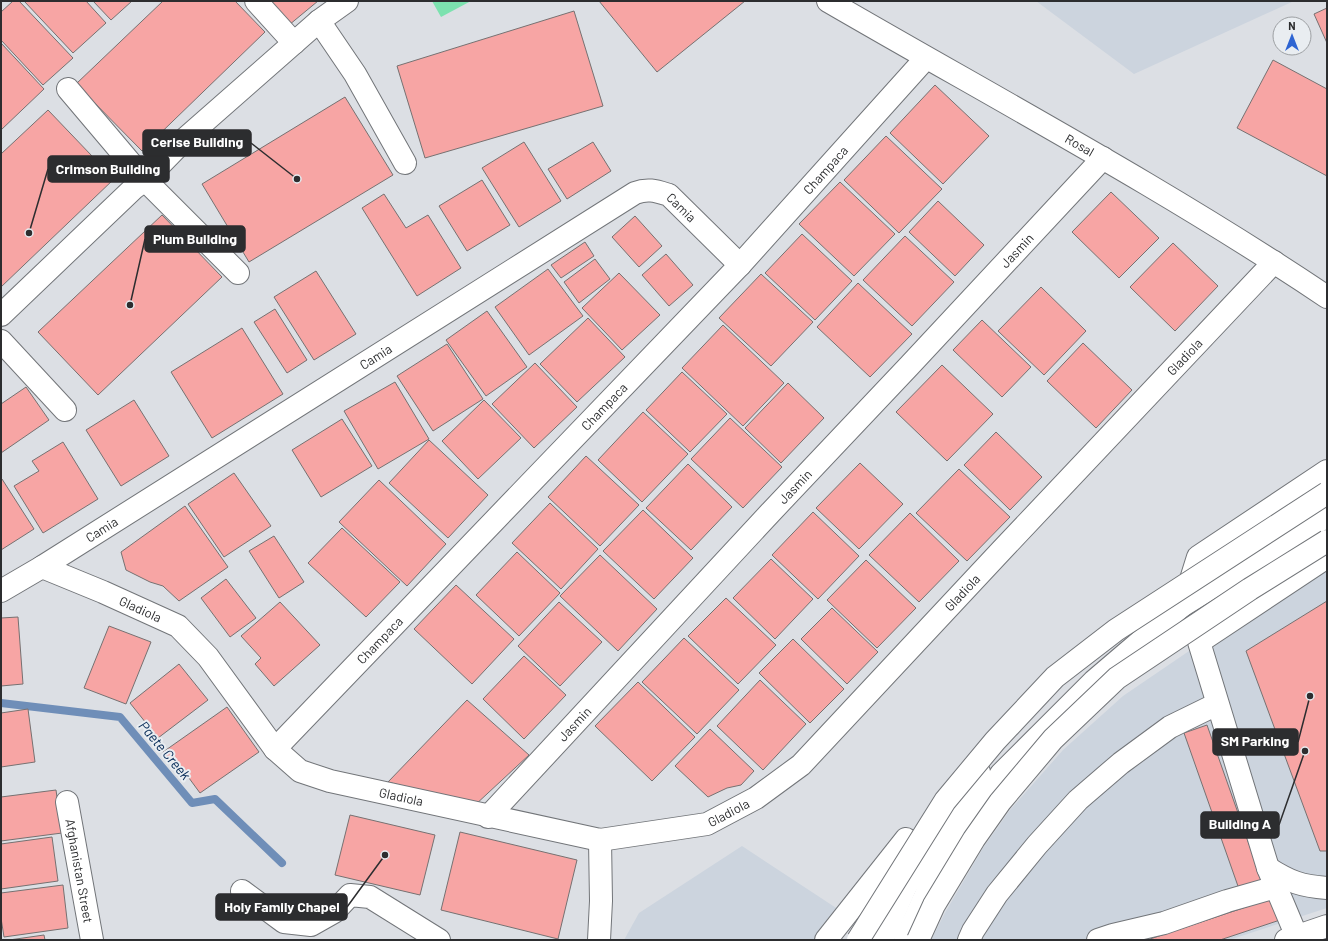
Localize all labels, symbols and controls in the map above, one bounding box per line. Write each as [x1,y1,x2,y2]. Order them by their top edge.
north arrow [1272,16,1312,56]
text: N [1288,19,1296,32]
callout: Cerise Building [143,130,251,156]
street label: Rosal [1062,130,1097,160]
text: Cerise Building [151,133,244,150]
street label: Champaca [800,142,851,197]
callout: Crimson Building [48,156,169,182]
text: Crimson Building [56,160,160,177]
street label: Camia [663,189,700,225]
callout: Plum Building [145,226,245,252]
text: Plum Building [153,230,237,247]
street label: Jasmin [997,230,1037,271]
street label: Gladiola [1163,335,1206,379]
street label: Camia [357,340,395,373]
street label: Champaca [578,379,631,434]
street label: Jasmin [775,466,815,507]
street label: Camia [82,513,121,546]
street label: Gladiola [941,571,983,614]
street label: Gladiola [117,592,164,626]
street label: Champaca [353,613,406,667]
street label: Jasmin [554,703,594,745]
water label: Paete Creek [135,717,195,783]
callout: SM Parking [1213,729,1298,755]
text: SM Parking [1221,732,1290,749]
street label: Gladiola [378,784,425,809]
street label: Gladiola [705,795,752,830]
callout: Building A [1201,812,1279,838]
text: Building A [1209,815,1272,832]
street label: Afghanistan Street [62,818,97,924]
callout: Holy Family Chapel [216,894,347,920]
text: Holy Family Chapel [224,898,340,915]

